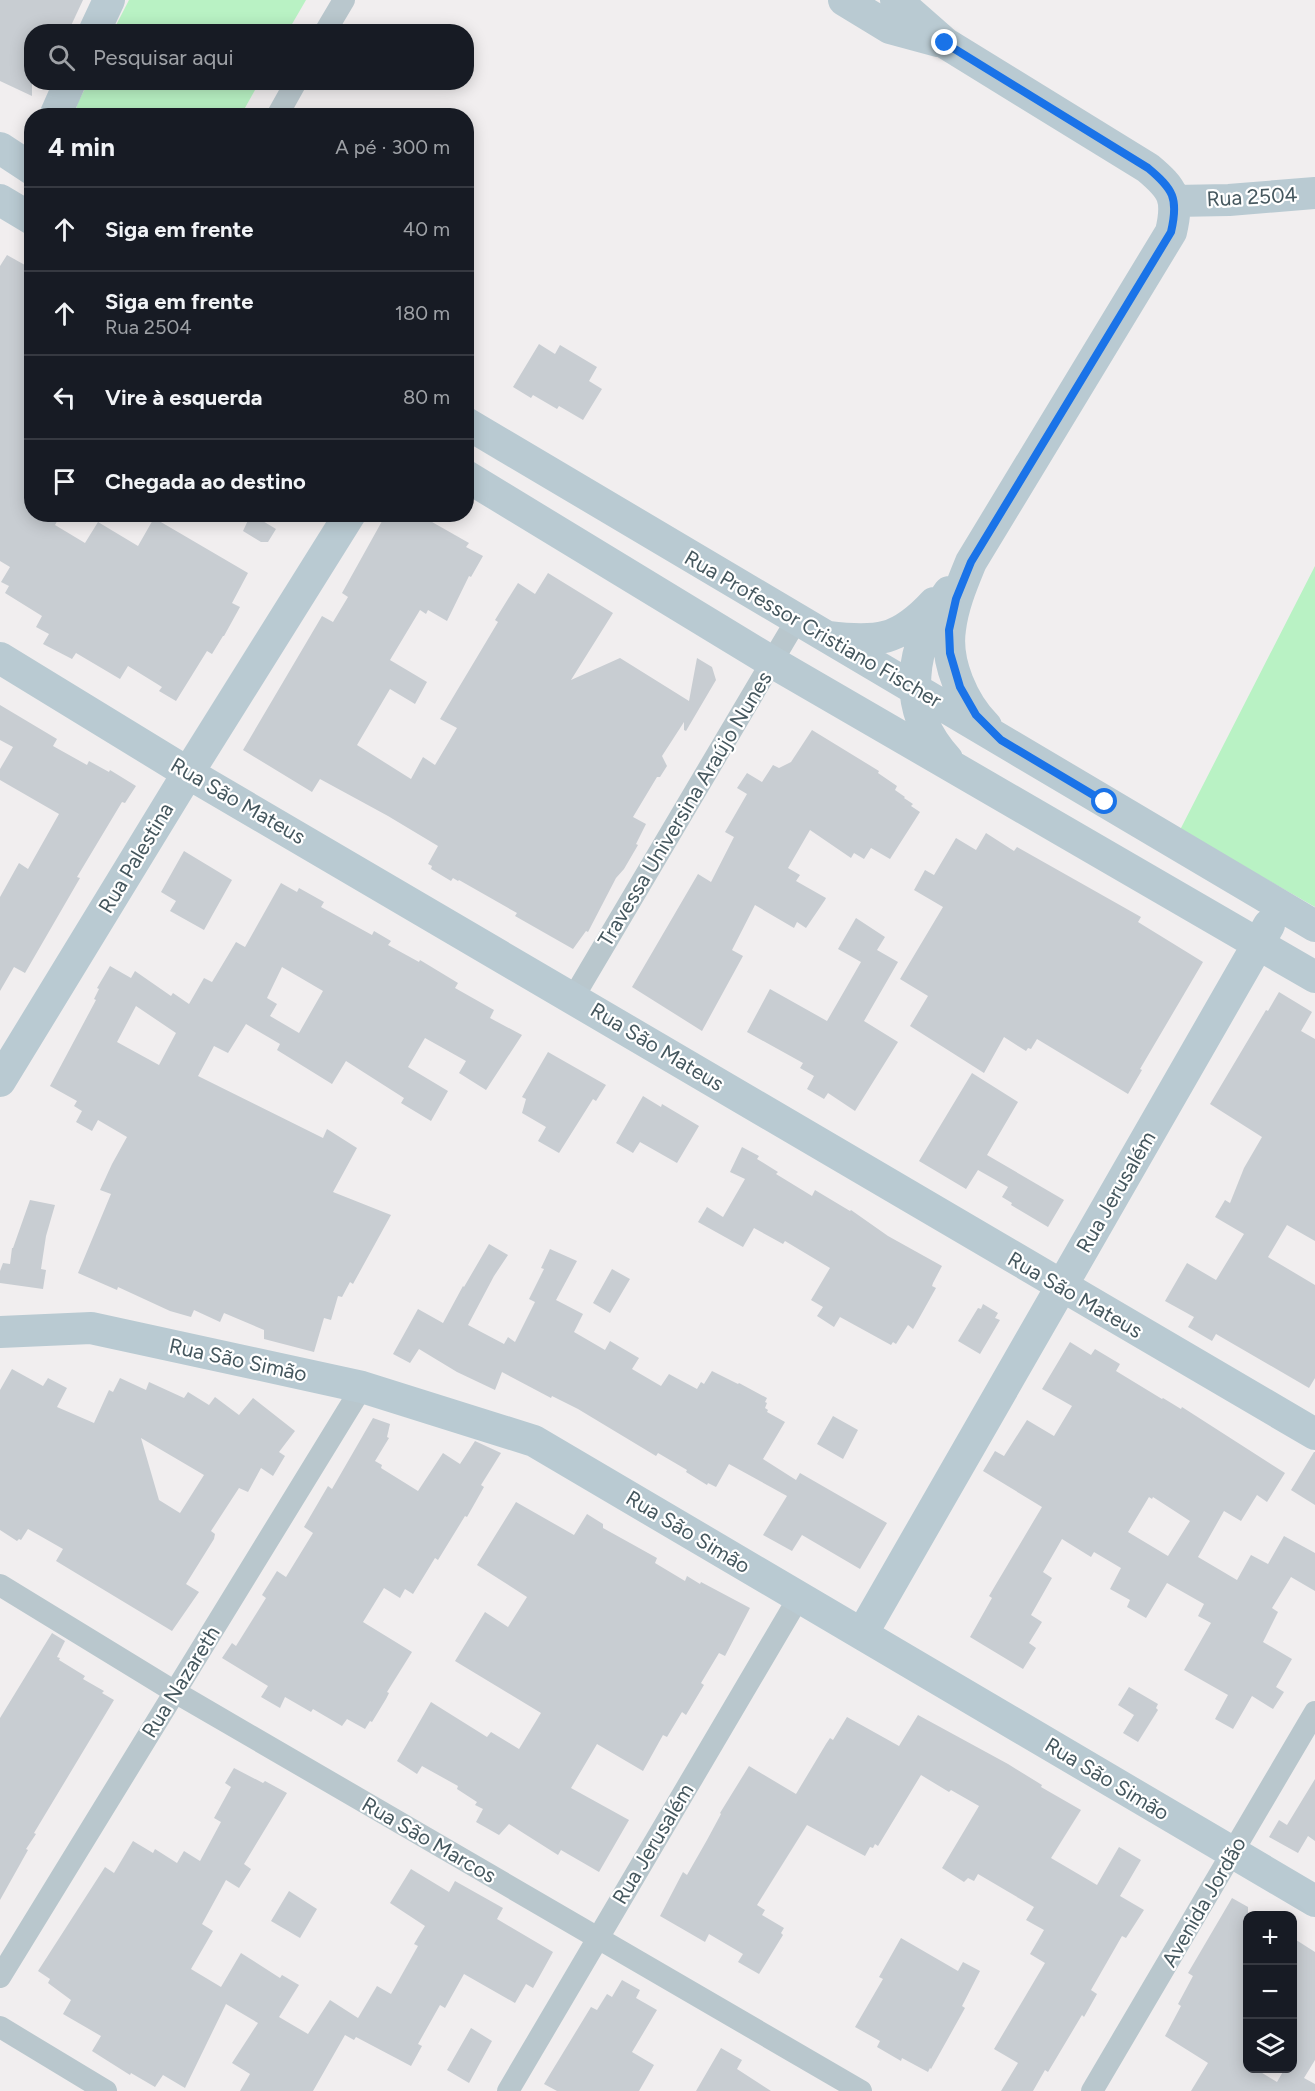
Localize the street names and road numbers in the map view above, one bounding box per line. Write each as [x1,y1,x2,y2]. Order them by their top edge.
street label: Rua 2504 [1206,182,1298,211]
street label: Rua Professor Cristiano Fischer [680,545,946,713]
street label: Travessa Universina Araújo Nunes [592,667,777,951]
street label: Rua São Mateus [167,752,310,849]
street label: Rua Palestina [93,798,178,918]
street label: Rua São Mateus [586,997,728,1096]
street label: Rua Jerusalém [1071,1126,1160,1257]
street label: Rua São Mateus [1004,1246,1147,1343]
street label: Rua São Simão [167,1333,309,1386]
street label: Rua São Simão [622,1485,755,1578]
street label: Rua Nazareth [136,1621,225,1742]
street label: Rua São Simão [1041,1732,1174,1825]
street label: Rua Jerusalém [607,1779,698,1909]
street label: Rua São Marcos [358,1791,501,1888]
street label: Avenida Jordão [1156,1832,1251,1971]

